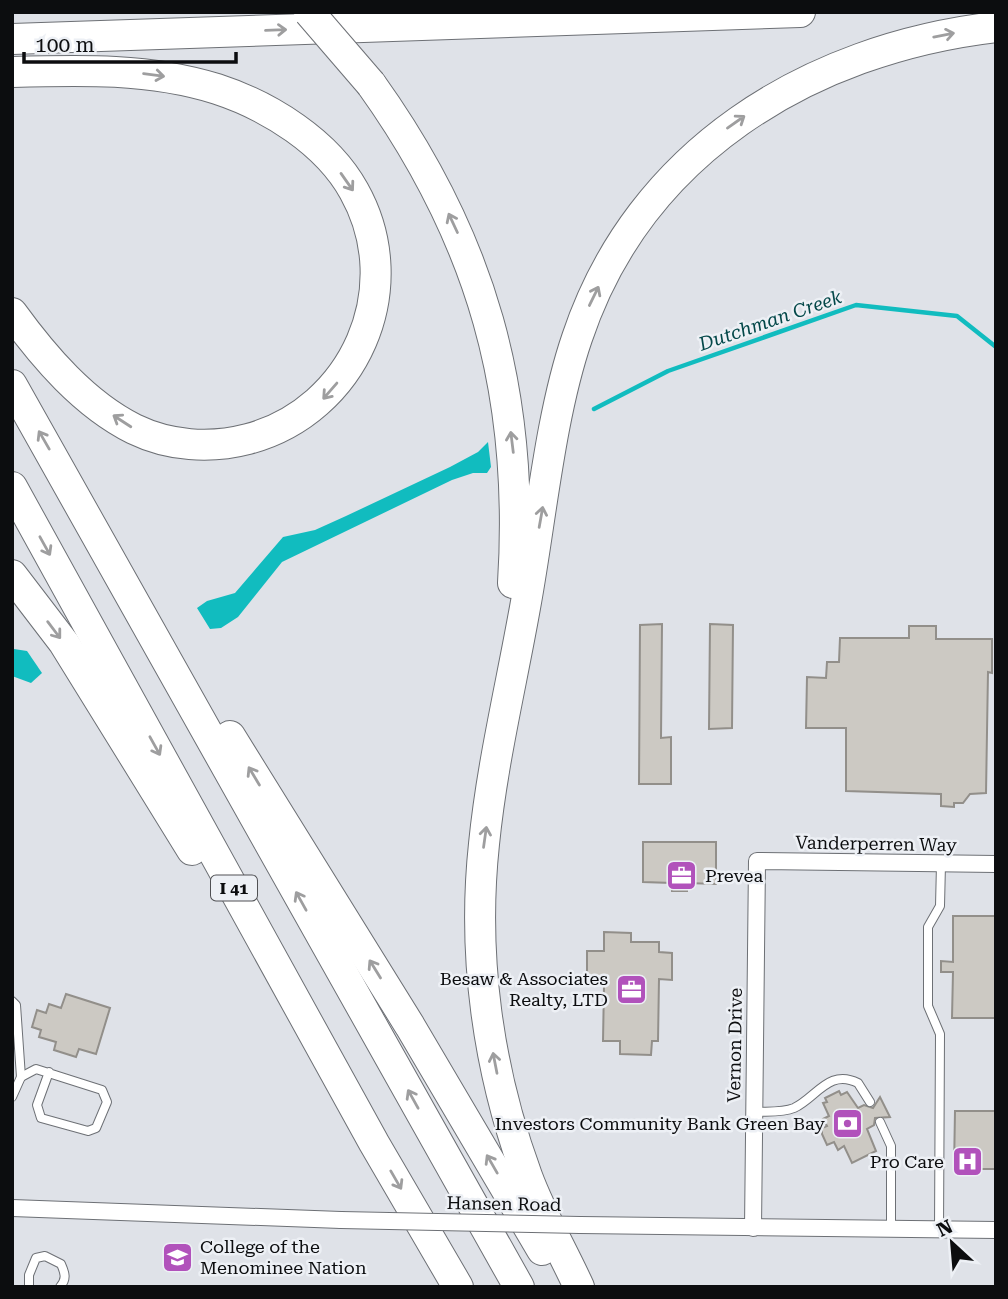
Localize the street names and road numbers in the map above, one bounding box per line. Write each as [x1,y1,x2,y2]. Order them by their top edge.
street label: Vanderperren Way [795,832,957,855]
road number: I 41 [211,876,257,900]
street label: Vernon Drive [723,987,746,1103]
street label: Hansen Road [446,1192,562,1215]

